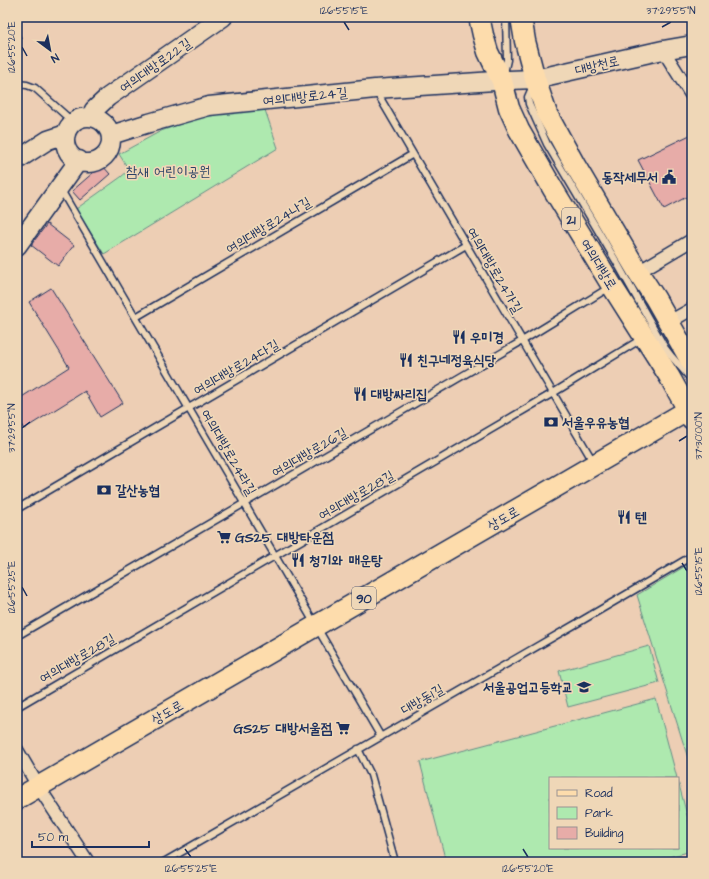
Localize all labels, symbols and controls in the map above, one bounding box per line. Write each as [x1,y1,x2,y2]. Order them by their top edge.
text: 126°55'15"E [320,4,368,18]
text: 37°29'55"N [646,4,696,18]
text: 126°55'20"E [5,21,19,73]
north arrow [30,30,70,70]
street label: 여의대방로22길 [116,33,196,98]
text: N [48,50,62,66]
street label: 대방천로 [573,51,621,81]
street label: 여의대방로24길 [262,83,349,111]
park label: 참새 어린이공원 [126,162,210,182]
place label: 동작세무서 [602,168,658,188]
public building icon: 동작세무서 [661,169,677,185]
street label: 여의대방로24나길 [222,192,316,259]
road number: 21 [562,208,580,230]
street label: 여의대방로24가길 [461,224,527,318]
street label: 여의대방로 [575,235,621,294]
place label: 우미경 [470,328,504,348]
restaurant icon: 우미경 [451,329,467,345]
street label: 여의대방로24다길 [190,335,284,401]
place label: 친구네정육식당 [417,351,497,371]
restaurant icon: 친구네정육식당 [398,352,414,368]
place label: 대방싸리집 [370,385,427,405]
restaurant icon: 대방싸리집 [352,386,368,402]
text: 37°29'55"N [5,403,19,453]
street label: 여의대방로24라길 [195,406,261,500]
text: 37°30'00"N [692,412,706,460]
place label: 서울우유농협 [562,413,630,433]
bank icon: 서울우유농협 [543,414,559,430]
street label: 여의대방로26길 [268,423,352,483]
street label: 여의대방로28길 [315,466,399,526]
place label: 갈산농협 [115,481,160,501]
bank icon: 갈산농협 [96,482,112,498]
street label: 상도로 [484,502,523,536]
place label: 텐 [635,508,647,528]
restaurant icon: 텐 [616,509,632,525]
place label: GS25 대방타운점 [235,528,334,548]
supermarket icon: GS25 대방타운점 [216,529,232,545]
text: 126°55'15"E [692,547,706,595]
place label: 청기와 매운탕 [309,551,383,571]
restaurant icon: 청기와 매운탕 [290,552,306,568]
text: 126°55'25"E [5,561,19,613]
road number: 90 [352,587,376,609]
street label: 여의대방로28길 [36,629,120,689]
place label: 서울공업고등학교 [483,678,573,698]
street label: 대방동1길 [397,679,448,720]
school or university icon: 서울공업고등학교 [576,679,592,695]
street label: 상도로 [148,696,187,730]
place label: GS25 대방서울점 [233,719,333,739]
supermarket icon: GS25 대방서울점 [335,720,351,736]
legend [549,777,679,849]
text: Road [585,785,613,802]
text: Park [585,805,613,822]
scale bar [32,823,149,849]
text: Building [585,825,623,843]
text: 50 m [38,829,69,846]
text: 126°55'25"E [165,862,217,876]
text: 126°55'20"E [502,862,554,876]

